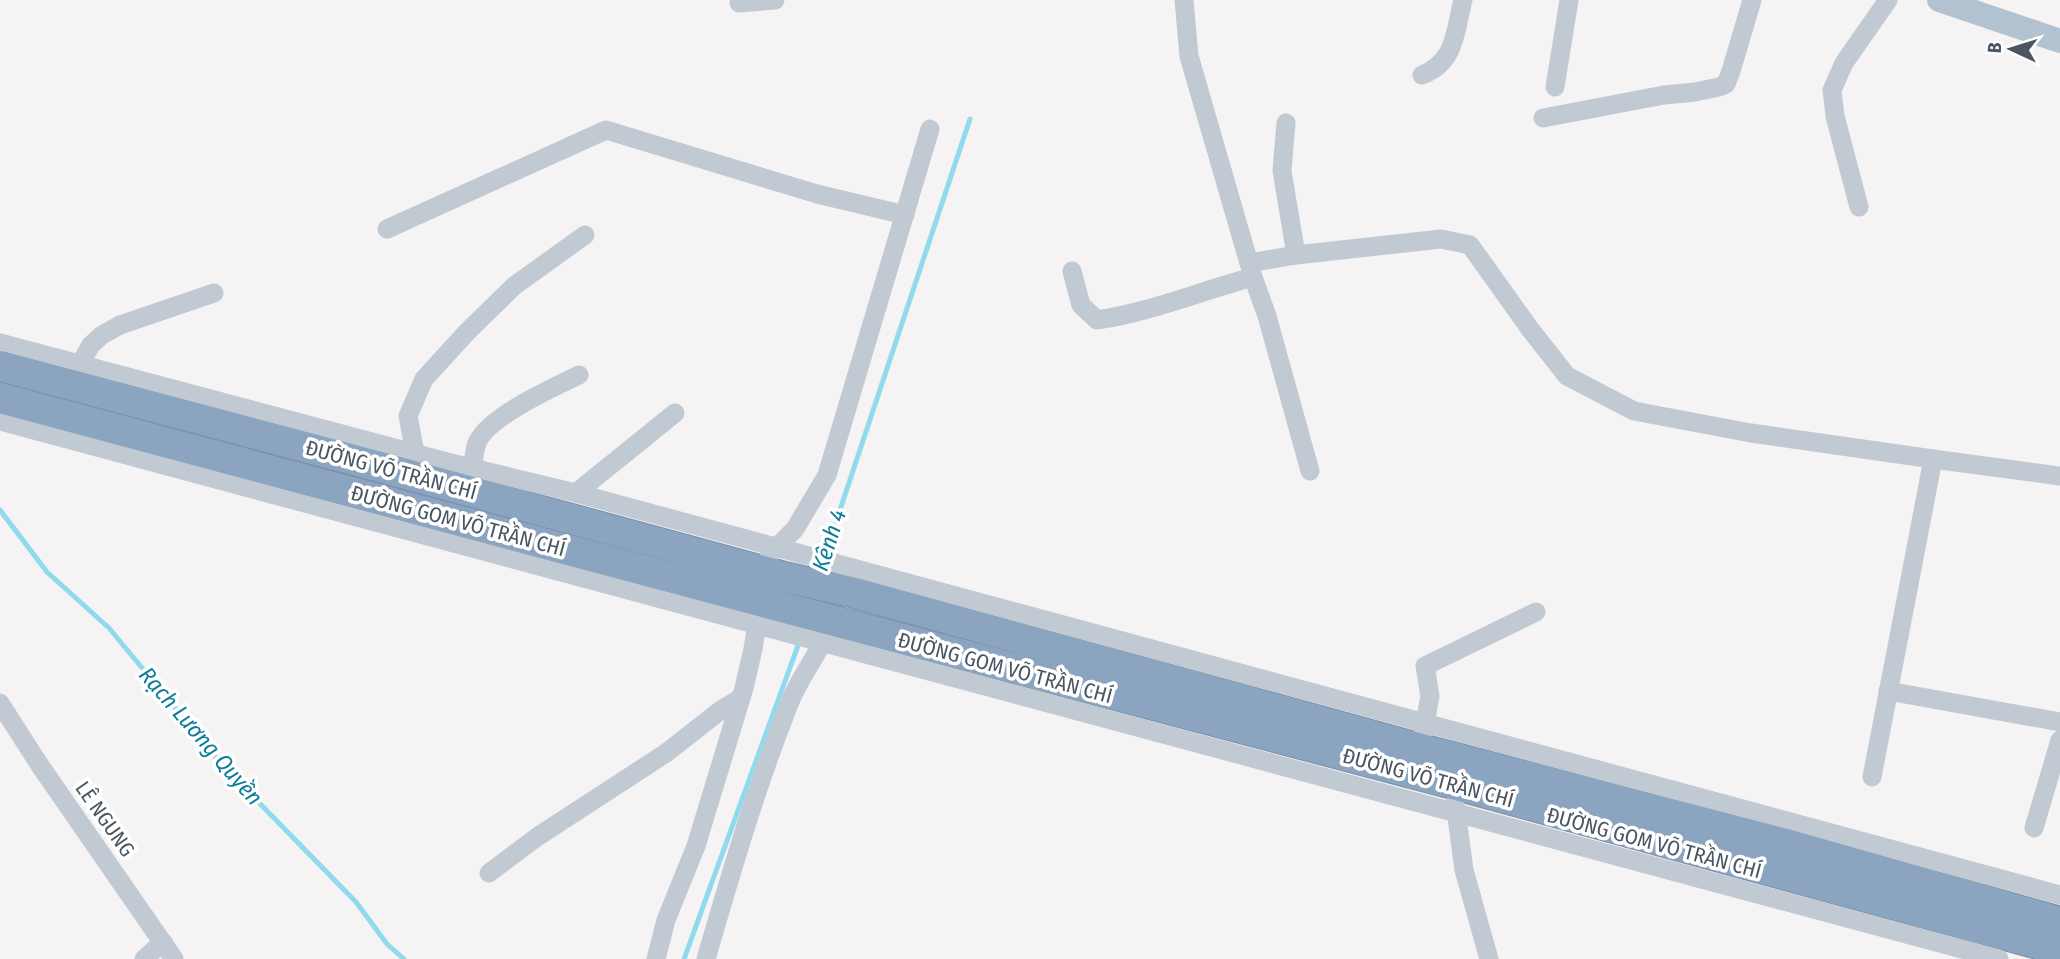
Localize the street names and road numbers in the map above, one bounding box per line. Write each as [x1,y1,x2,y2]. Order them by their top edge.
street label: ĐƯỜNG VÕ TRẦN CHÍ [303,434,480,505]
street label: ĐƯỜNG GOM VÕ TRẦN CHÍ [348,479,569,562]
street label: ĐƯỜNG GOM VÕ TRẦN CHÍ [895,626,1116,709]
street label: ĐƯỜNG VÕ TRẦN CHÍ [1340,742,1517,813]
street label: LÊ NGUNG [70,776,140,862]
street label: ĐƯỜNG GOM VÕ TRẦN CHÍ [1544,801,1765,884]

